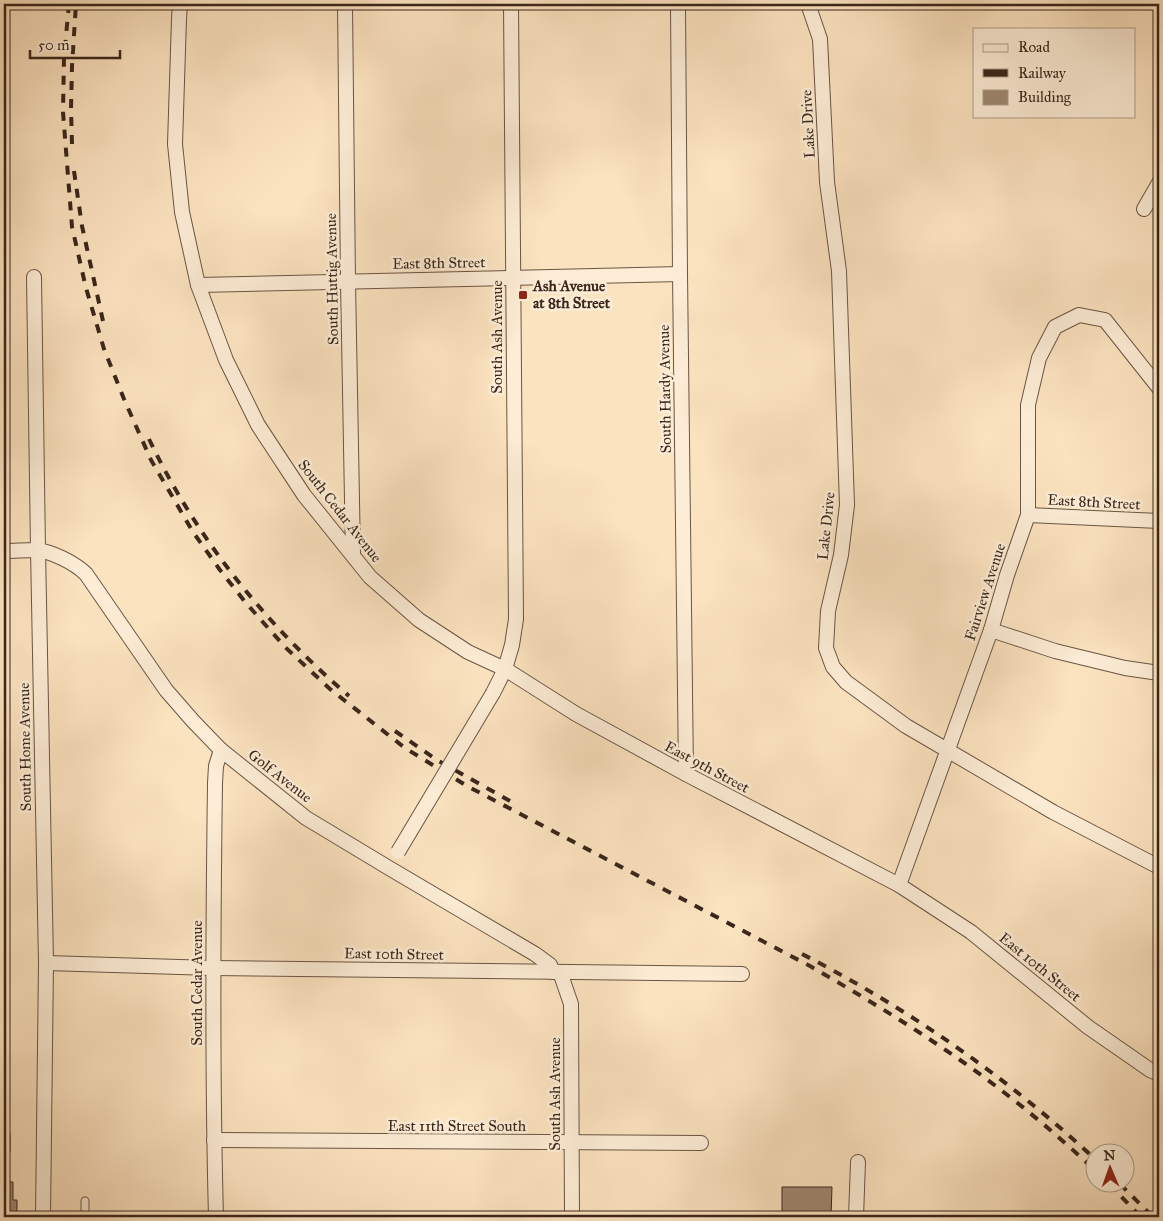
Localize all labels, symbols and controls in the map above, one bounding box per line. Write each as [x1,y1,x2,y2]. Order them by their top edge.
scale bar [30,28,120,60]
legend [973,28,1136,118]
text: 50 m [38,36,70,54]
text: Road [1018,38,1050,56]
text: Railway [1018,64,1067,82]
text: Building [1018,88,1072,106]
street label: Lake Drive [797,89,819,159]
street label: South Huttig Avenue [322,213,342,345]
street label: East 8th Street [392,253,486,273]
place label: Ash Avenue at 8th Street [532,277,611,312]
street label: South Ash Avenue [488,280,506,394]
marker: Ash Avenue at 8th Street [517,289,529,301]
street label: South Hardy Avenue [655,324,675,454]
street label: South Cedar Avenue [294,456,386,566]
street label: Lake Drive [813,491,839,561]
street label: East 8th Street [1047,491,1142,513]
street label: Fairview Avenue [961,541,1009,643]
street label: South Home Avenue [15,683,35,811]
street label: East 9th Street [662,737,753,797]
street label: Golf Avenue [245,746,315,806]
street label: South Cedar Avenue [188,920,206,1046]
street label: East 10th Street [996,929,1085,1006]
street label: East 10th Street [344,944,445,964]
street label: South Ash Avenue [546,1037,564,1151]
street label: East 11th Street South [388,1117,527,1135]
north arrow [1086,1144,1136,1194]
text: N [1103,1147,1116,1164]

